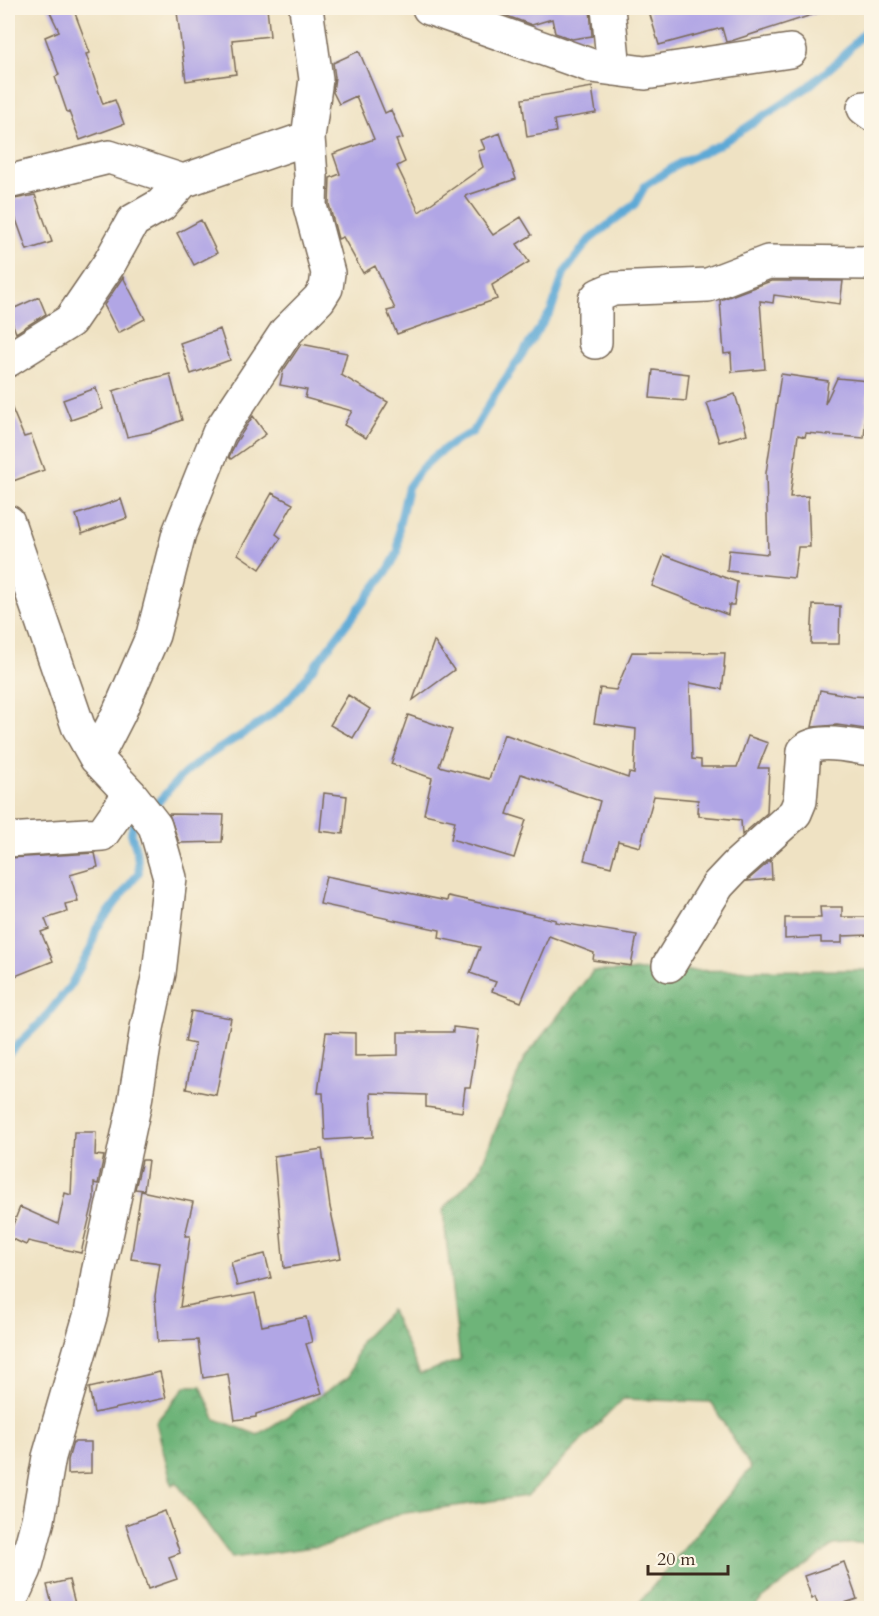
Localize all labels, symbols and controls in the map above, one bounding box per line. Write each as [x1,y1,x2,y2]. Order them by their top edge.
scale bar [648,1538,728,1576]
text: 20 m [657,1547,696,1572]

